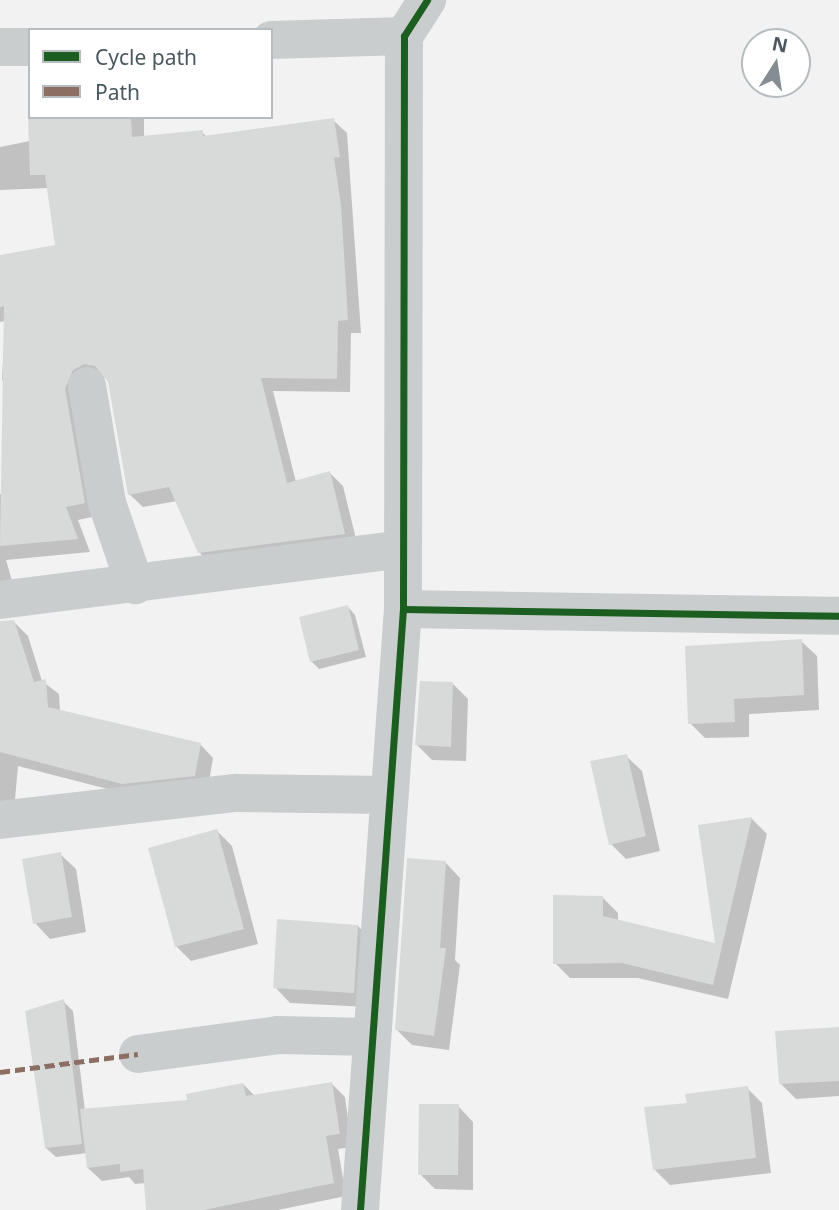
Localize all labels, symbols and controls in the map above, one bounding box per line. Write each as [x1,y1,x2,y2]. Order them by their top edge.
legend [28,28,273,119]
north arrow [741,28,811,98]
text: N [770,30,790,59]
text: Cycle path [95,43,197,71]
text: Path [95,78,140,106]

